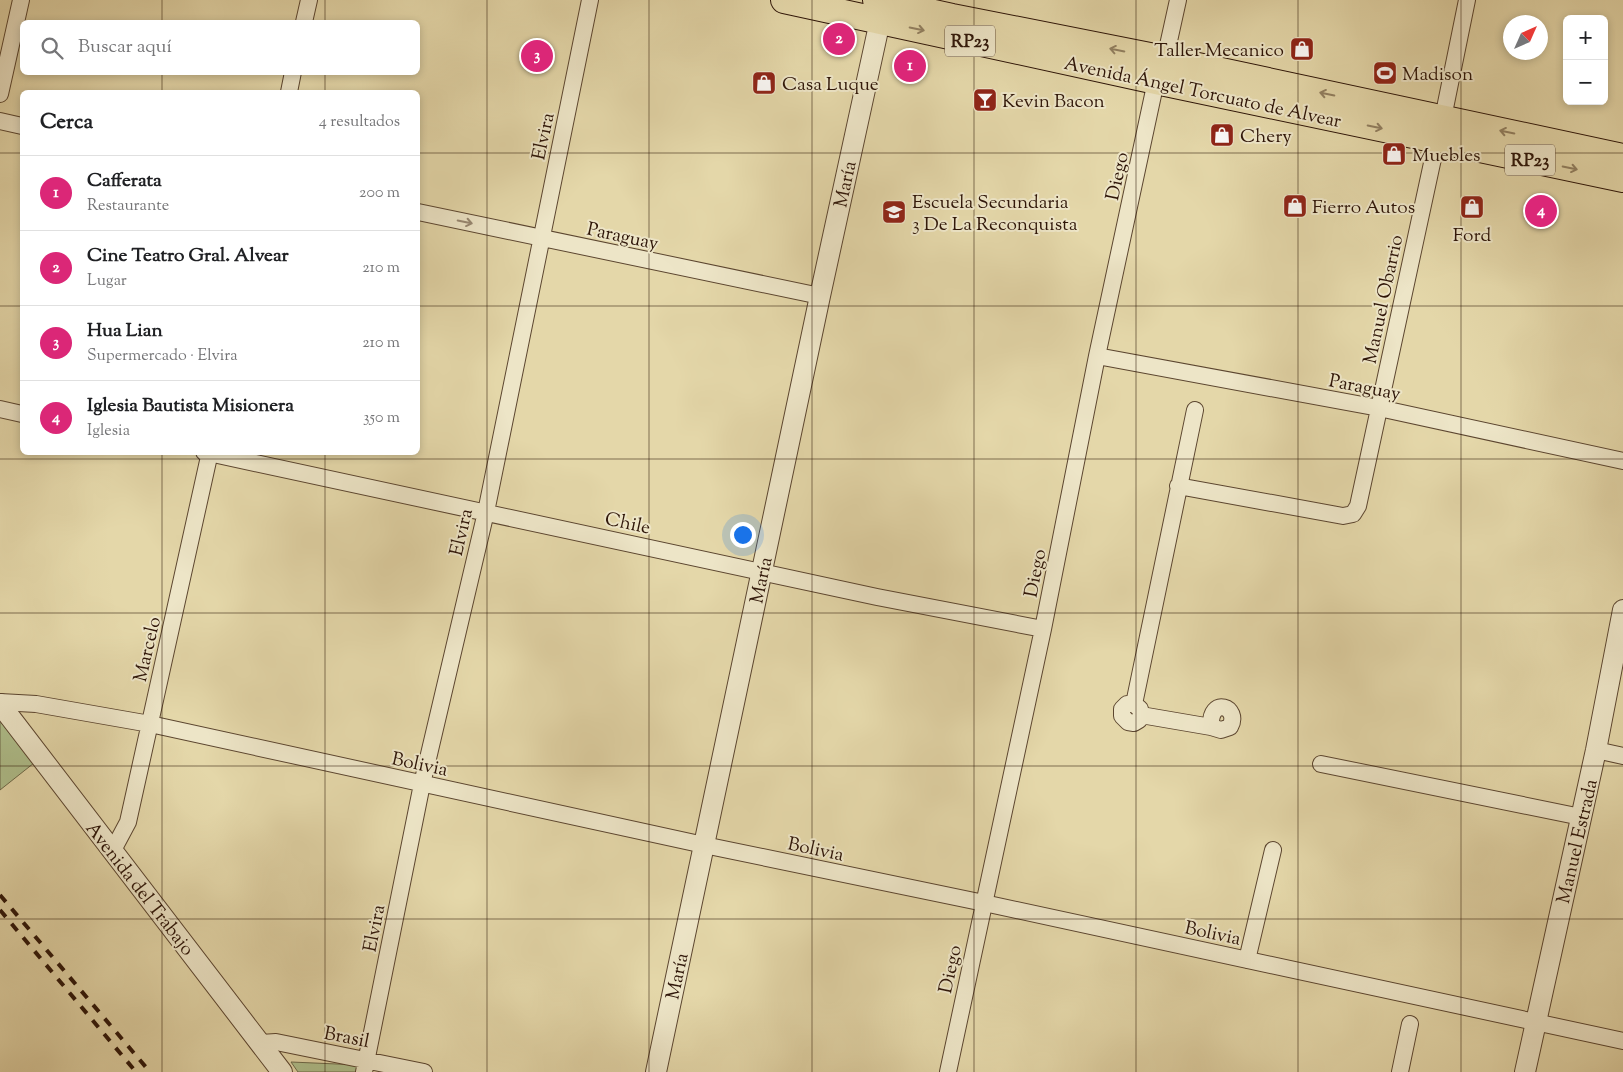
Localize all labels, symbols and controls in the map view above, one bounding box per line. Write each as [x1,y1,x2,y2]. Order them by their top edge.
north arrow [1503,15,1548,60]
map controls [1563,15,1608,105]
button: + [1563,15,1608,60]
search box [20,20,420,75]
pin: 2 [823,20,855,58]
one-way arrow [908,25,924,35]
road number: RP23 [945,26,995,56]
icon: search [38,34,66,62]
text: Buscar aquí [78,34,172,61]
shop icon: Taller Mecanico [1289,36,1315,62]
pin: 3 [521,37,553,75]
place label: Taller Mecanico [1154,38,1284,65]
one-way arrow [1109,44,1125,54]
pin: 1 [894,47,926,85]
street label: Avenida Ángel Torcuato de Alvear [1061,51,1343,136]
sports icon: Madison [1372,60,1398,86]
button: − [1563,60,1608,105]
place label: Madison [1402,62,1473,89]
shop icon: Casa Luque [751,70,777,96]
place label: Casa Luque [782,72,879,99]
bar icon: Kevin Bacon [972,87,998,113]
one-way arrow [1319,88,1335,98]
place label: Kevin Bacon [1002,89,1105,116]
text: Cerca [40,108,93,138]
street label: Elvira [526,110,563,163]
text: 4 resultados [319,111,400,134]
shop icon: Chery [1209,122,1235,148]
one-way arrow [1367,123,1383,132]
place label: Chery [1240,124,1292,151]
one-way arrow [1499,127,1515,136]
shop icon: Muebles [1381,141,1407,167]
place label: Muebles [1412,143,1481,170]
road number: RP23 [1505,144,1555,176]
street label: Diego [1100,150,1137,203]
street label: María [828,158,865,210]
one-way arrow [1562,164,1578,173]
text: Cafferata [87,168,162,195]
text: 1 [53,182,59,205]
text: 200 m [359,182,400,205]
place label: Escuela Secundaria 3 De La Reconquista [912,190,1078,239]
pin: 4 [1525,192,1557,230]
shop icon: Fierro Autos [1282,193,1308,219]
shop icon: Ford [1459,194,1485,220]
text: Restaurante [87,195,169,218]
place label: Fierro Autos [1312,195,1415,222]
school or university icon: Escuela Secundaria 3 De La Reconquista [881,199,907,225]
street label: Paraguay [584,217,661,258]
one-way arrow [457,218,473,227]
place label: Ford [1453,223,1492,250]
street label: Manuel Obarrio [1358,232,1411,367]
text: Cine Teatro Gral. Alvear [87,243,289,270]
text: 2 [52,257,60,280]
text: 210 m [362,257,400,280]
text: Lugar [87,270,127,293]
text: Hua Lian [87,318,163,345]
text: 3 [53,332,59,355]
text: 210 m [362,332,400,355]
text: Supermercado · Elvira [87,345,238,368]
street label: Paraguay [1326,368,1403,409]
text: Iglesia Bautista Misionera [87,393,294,420]
text: 4 [52,407,60,430]
text: 350 m [363,407,400,430]
text: Iglesia [87,420,130,443]
street label: Elvira [444,506,481,559]
street label: Chile [602,506,653,542]
your location [730,522,756,548]
street label: Diego [1019,547,1054,600]
street label: María [744,554,781,606]
street label: Marcelo [128,614,169,685]
street label: Bolivia [389,746,450,785]
street label: Manuel Estrada [1551,776,1606,906]
street label: Avenida del Trabajo [78,817,200,962]
street label: Bolivia [785,831,846,870]
street label: Elvira [358,902,393,954]
street label: Bolivia [1182,915,1243,954]
street label: Diego [933,943,970,996]
street label: María [660,950,697,1002]
street label: Brasil [321,1021,372,1056]

